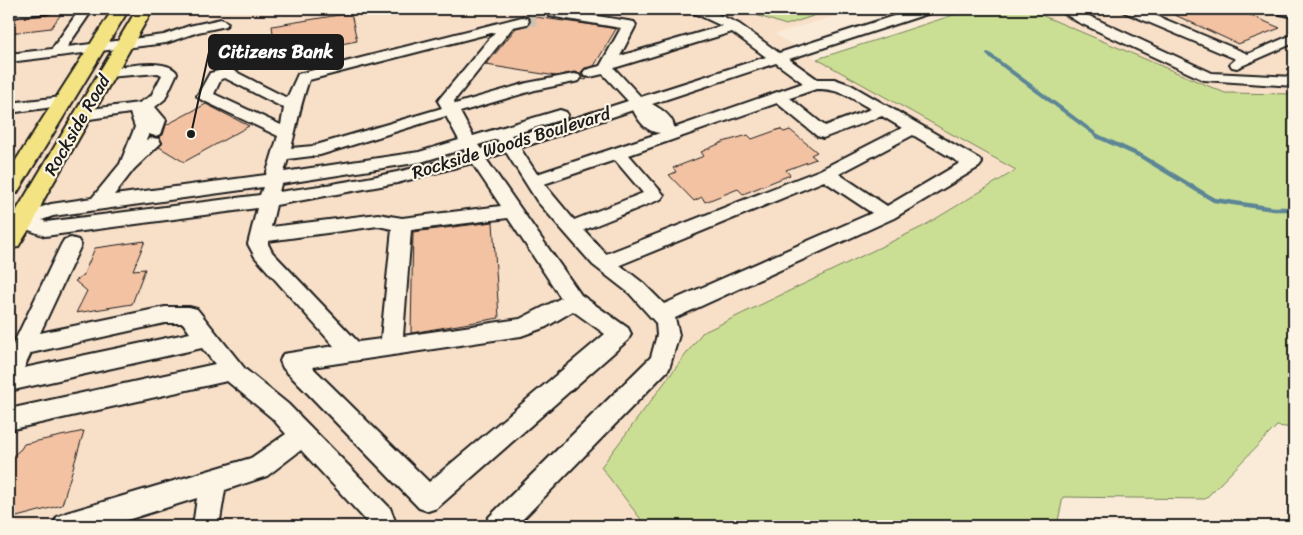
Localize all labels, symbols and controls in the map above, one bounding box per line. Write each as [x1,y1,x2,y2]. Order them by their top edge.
callout: Citizens Bank [209,35,343,69]
text: Citizens Bank [218,35,333,68]
street label: Rockside Road [35,67,120,182]
street label: Rockside Woods Boulevard [408,97,616,188]

